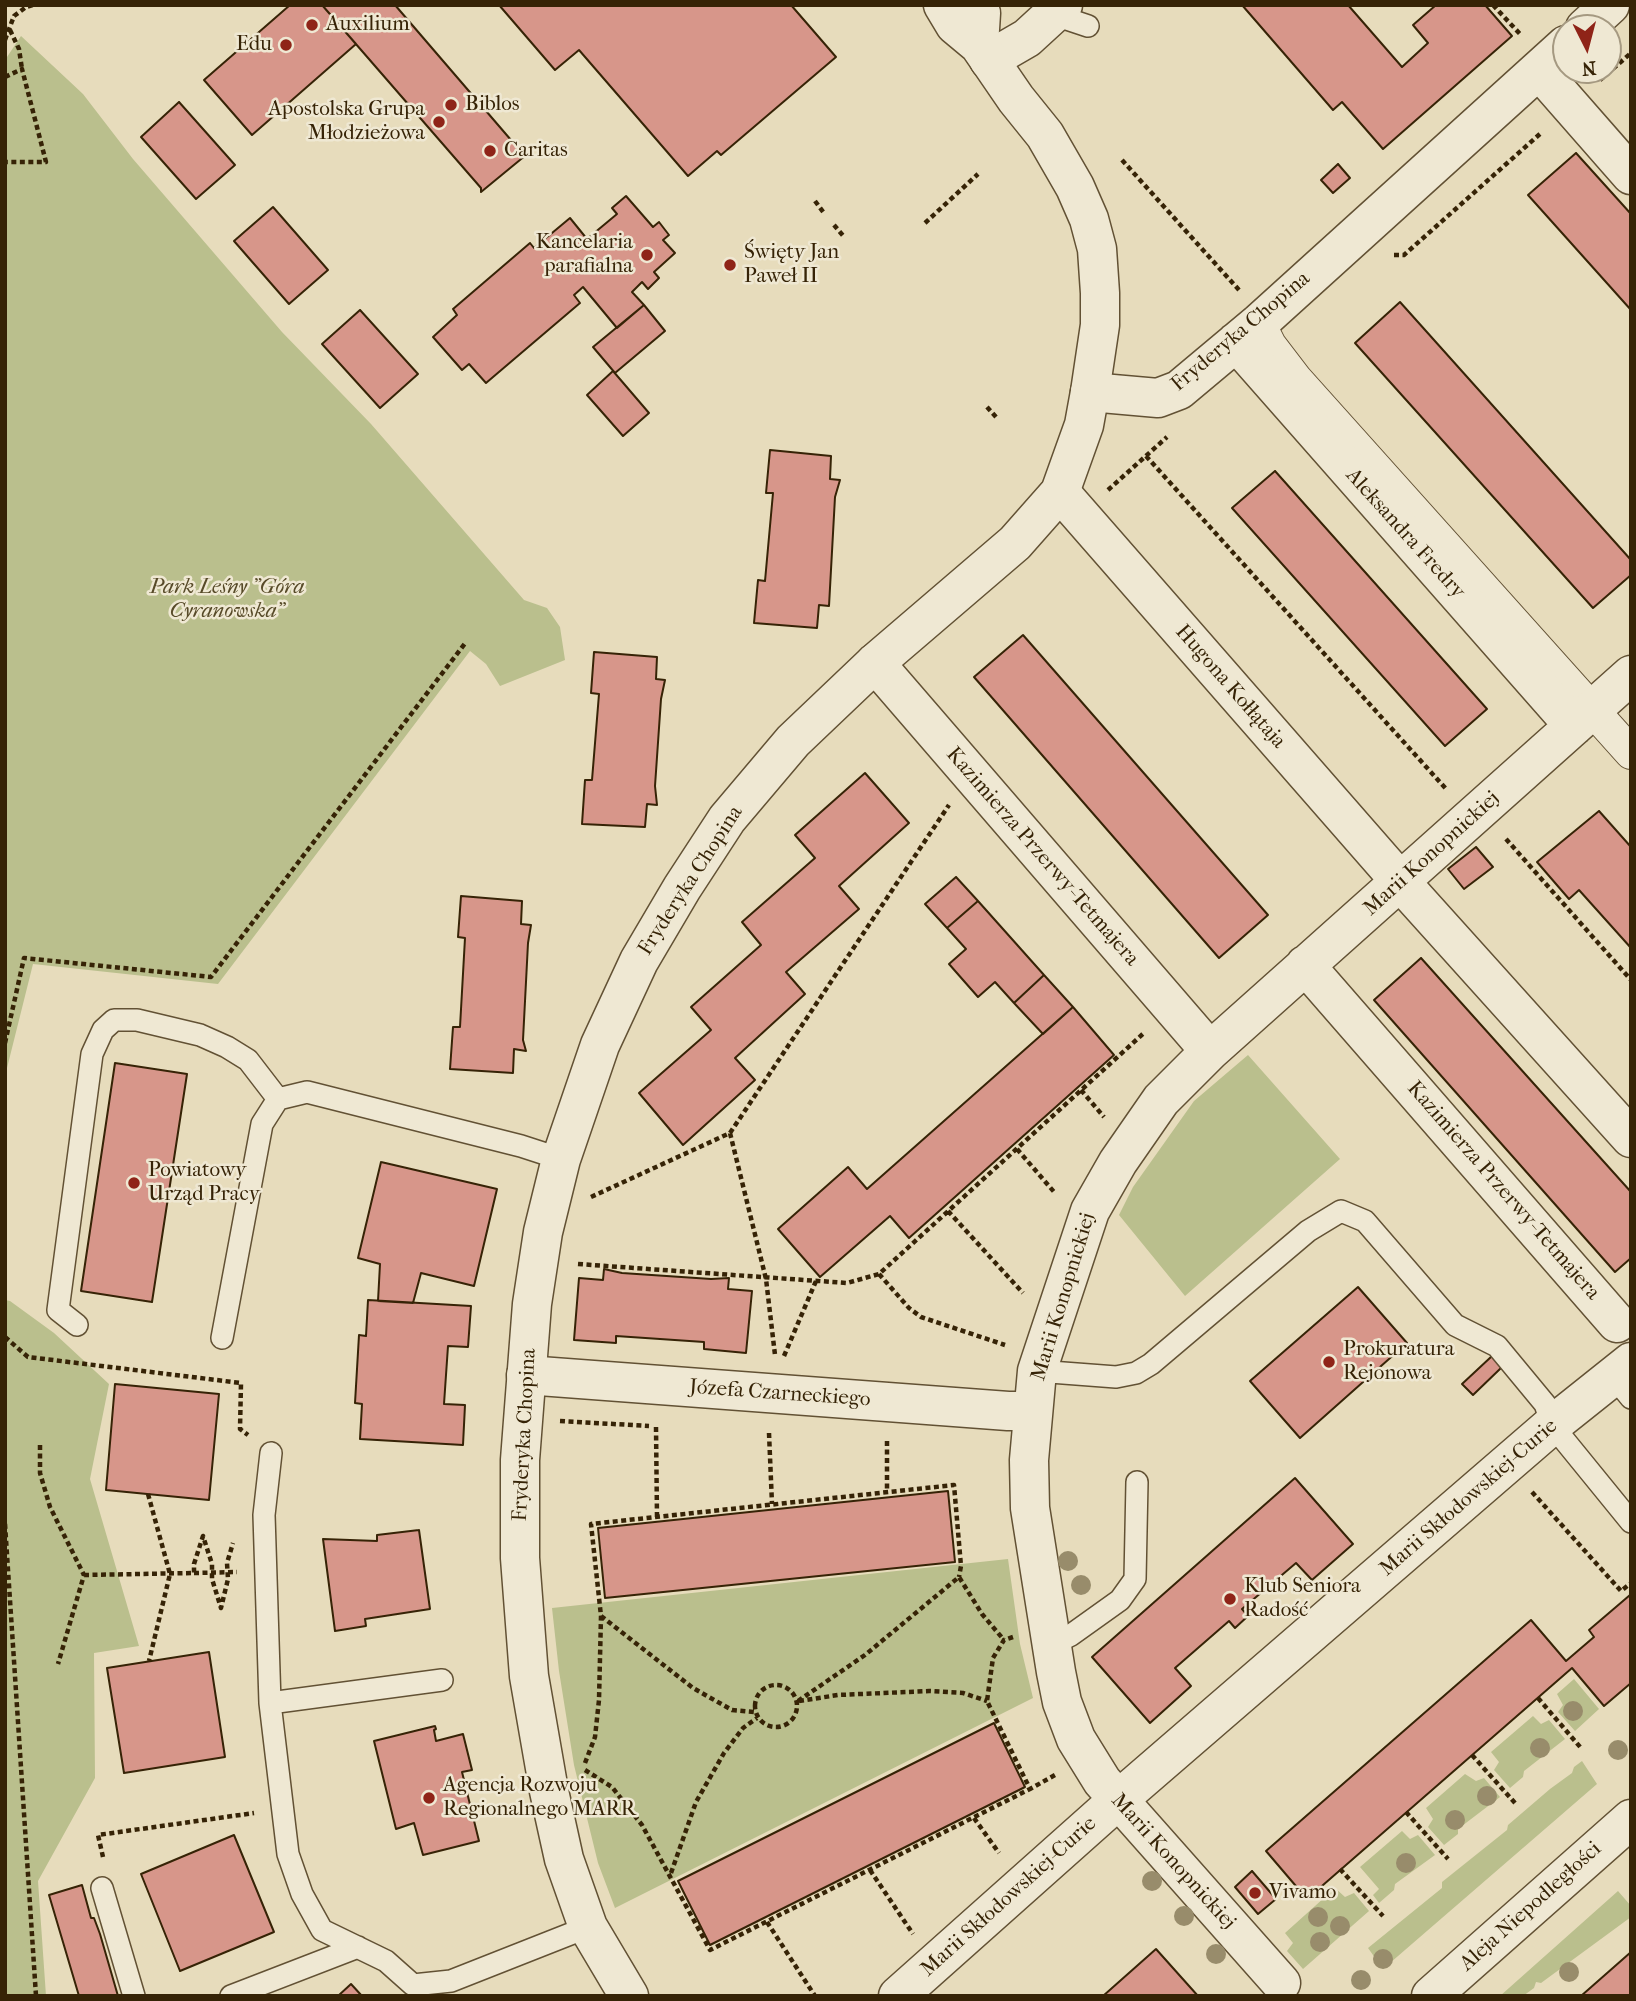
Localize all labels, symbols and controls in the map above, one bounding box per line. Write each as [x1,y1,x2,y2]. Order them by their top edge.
place label: Auxilium [326,12,410,38]
north arrow [1552,14,1622,84]
marker: Auxilium [304,17,320,33]
place label: Edu [236,32,272,58]
marker: Edu [278,37,294,53]
text: N [1581,56,1597,80]
place label: Biblos [465,92,520,118]
place label: Apostolska Grupa Młodzieżowa [268,97,425,147]
marker: Biblos [443,97,459,113]
marker: Apostolska Grupa Młodzieżowa [431,114,447,130]
place label: Caritas [504,138,568,164]
marker: Caritas [482,143,498,159]
place label: Kancelaria parafialna [536,230,633,280]
place label: Święty Jan Paweł II [744,240,839,290]
marker: Kancelaria parafialna [639,247,655,263]
marker: Święty Jan Paweł II [722,257,738,273]
street label: Fryderyka Chopina [1167,267,1315,397]
street label: Aleksandra Fredry [1340,464,1470,604]
park label: Park Leśny "Góra Cyranowska" [150,575,304,625]
street label: Hugona Kołłątaja [1170,620,1290,754]
street label: Kazimierza Przerwy-Tetmajera [940,743,1144,971]
street label: Marii Konopnickiej [1359,786,1505,922]
street label: Fryderyka Chopina [633,801,749,961]
street label: Kazimierza Przerwy-Tetmajera [1401,1077,1605,1305]
place label: Powiatowy Urząd Pracy [148,1158,260,1208]
marker: Powiatowy Urząd Pracy [126,1175,142,1191]
street label: Marii Konopnickiej [1026,1210,1102,1384]
place label: Prokuratura Rejonowa [1343,1337,1454,1387]
street label: Fryderyka Chopina [508,1348,542,1522]
marker: Prokuratura Rejonowa [1321,1354,1337,1370]
street label: Józefa Czarneckiego [689,1375,871,1413]
street label: Marii Skłodowskiej-Curie [1375,1414,1563,1582]
place label: Klub Seniora Radość [1244,1574,1361,1624]
marker: Klub Seniora Radość [1222,1591,1238,1607]
place label: Agencja Rozwoju Regionalnego MARR [443,1773,636,1823]
street label: Marii Konopnickiej [1105,1789,1241,1935]
marker: Agencja Rozwoju Regionalnego MARR [421,1790,437,1806]
street label: Marii Skłodowskiej-Curie [916,1812,1102,1982]
street label: Aleja Niepodległości [1455,1837,1607,1977]
place label: Vivamo [1269,1880,1337,1906]
marker: Vivamo [1247,1885,1263,1901]

